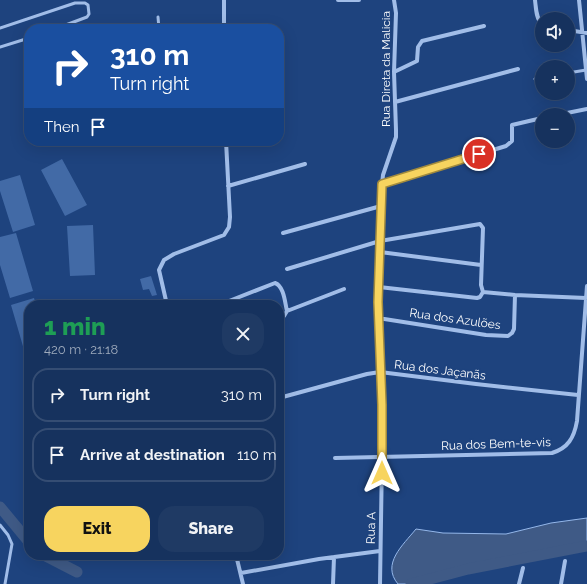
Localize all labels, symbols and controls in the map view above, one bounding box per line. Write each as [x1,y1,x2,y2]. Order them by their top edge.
street label: Rua Direta da Malicia [379,11,393,127]
map controls [535,12,575,148]
button: sound [535,12,575,52]
text: 310 m [110,39,189,72]
icon: right [44,40,96,92]
button: + [535,60,575,100]
text: Turn right [110,73,189,94]
button: − [535,108,575,148]
icon: arrive [87,116,109,138]
text: Then [44,118,79,136]
pin [462,137,496,171]
icon: arrive [468,143,490,165]
street label: Rua dos Azulões [408,306,502,332]
text: 1 min [44,312,106,341]
button: close [222,313,264,355]
text: 420 m · 21:18 [44,342,118,357]
street label: Rua dos Jaçanãs [393,357,487,383]
icon: right [46,384,68,406]
text: Turn right [80,386,150,404]
text: 310 m [221,386,262,404]
street label: Rua dos Bem-te-vis [441,435,551,453]
icon: arrive [46,444,68,466]
text: Arrive at destination [80,446,225,464]
text: 110 m [237,446,277,464]
position arrow [361,452,403,494]
button: Exit [44,506,150,552]
button: Share [158,506,264,552]
street label: Rua A [364,512,378,544]

